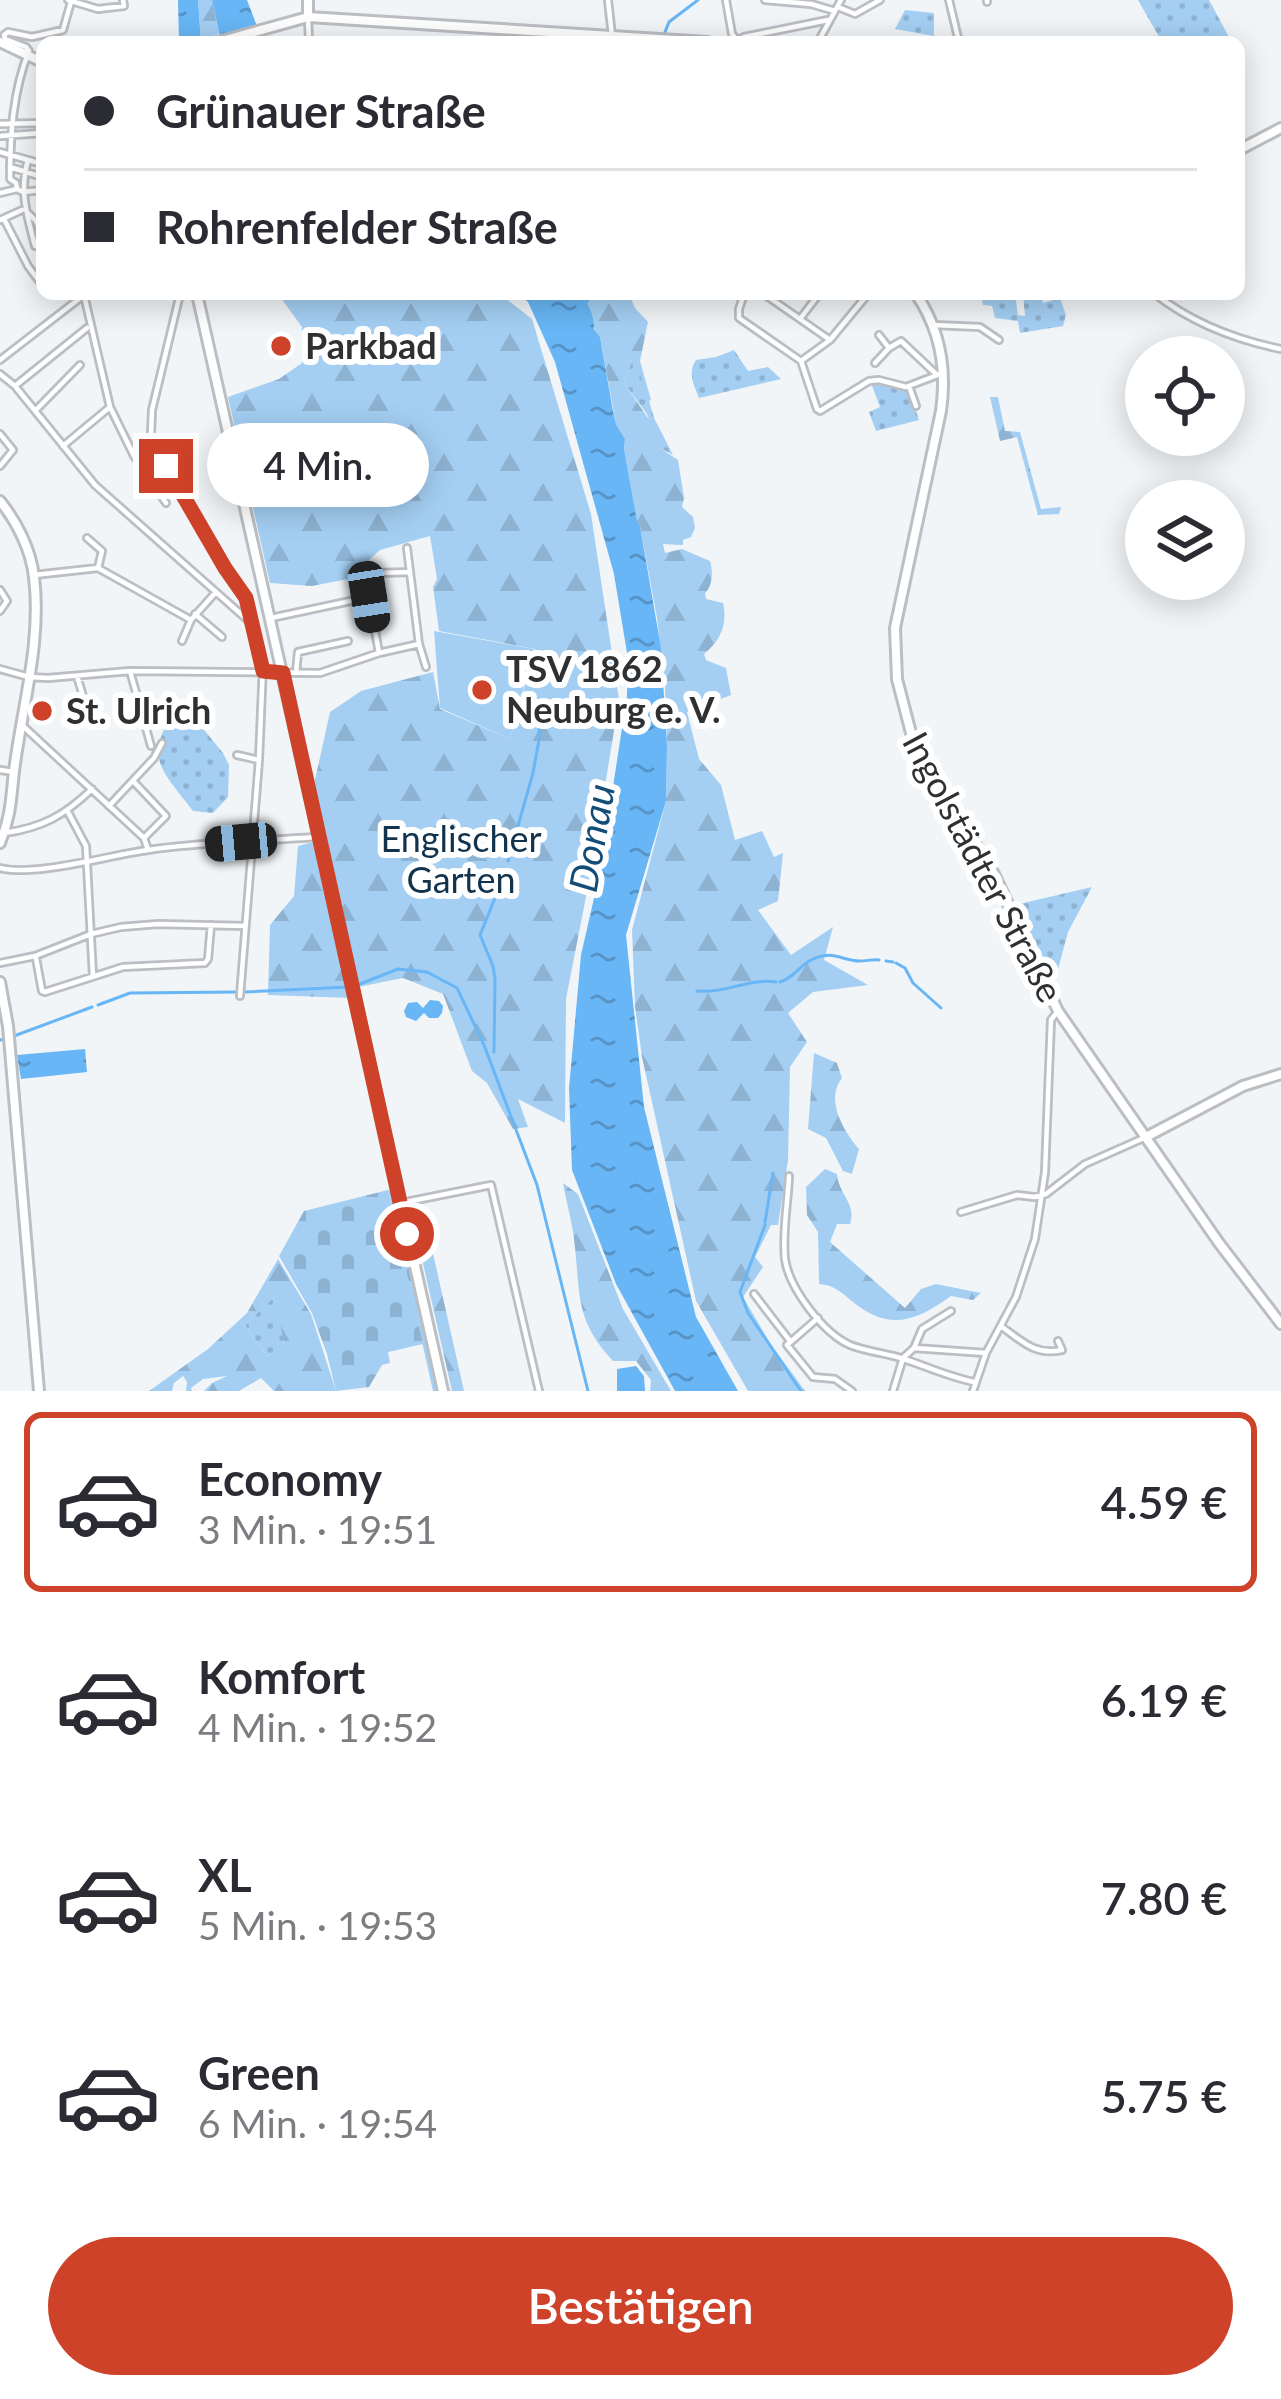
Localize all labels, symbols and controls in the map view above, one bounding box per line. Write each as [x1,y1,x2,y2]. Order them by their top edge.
text: Grünauer Straße [156,84,486,138]
text: Rohrenfelder Straße [156,200,558,254]
place label: Parkbad [305,323,437,367]
marker: Parkbad [268,333,294,359]
map controls [1125,336,1245,600]
button: locate [1125,336,1245,456]
callout: 4 Min. [208,424,430,508]
route end [139,439,193,493]
text: 4 Min. [263,442,373,488]
button: layers [1125,480,1245,600]
car [346,559,392,635]
place label: TSV 1862 Neuburg e. V. [506,646,721,731]
marker: TSV 1862 Neuburg e. V. [469,677,495,703]
place label: St. Ulrich [66,688,211,732]
marker: St. Ulrich [29,698,55,724]
street label: Ingolstädter Straße [894,724,1074,1009]
water label: Donau [559,780,623,895]
park label: Englischer Garten [380,816,542,901]
car [204,821,278,863]
route start [380,1207,434,1261]
icon: car [54,1448,162,1556]
text: Economy [198,1452,382,1506]
text: 4.59 € [1101,1475,1227,1529]
text: 3 Min. · 19:51 [198,1506,437,1552]
icon: car [54,1646,162,1754]
text: Komfort [198,1650,365,1704]
text: 6.19 € [1101,1673,1227,1727]
text: 4 Min. · 19:52 [198,1704,437,1750]
icon: car [54,1844,162,1952]
text: XL [198,1848,252,1902]
text: 7.80 € [1101,1871,1227,1925]
text: 5 Min. · 19:53 [198,1902,437,1948]
icon: car [54,2042,162,2150]
text: Green [198,2046,320,2100]
text: 5.75 € [1101,2069,1227,2123]
text: 6 Min. · 19:54 [198,2100,437,2146]
button: Bestätigen [48,2237,1233,2375]

